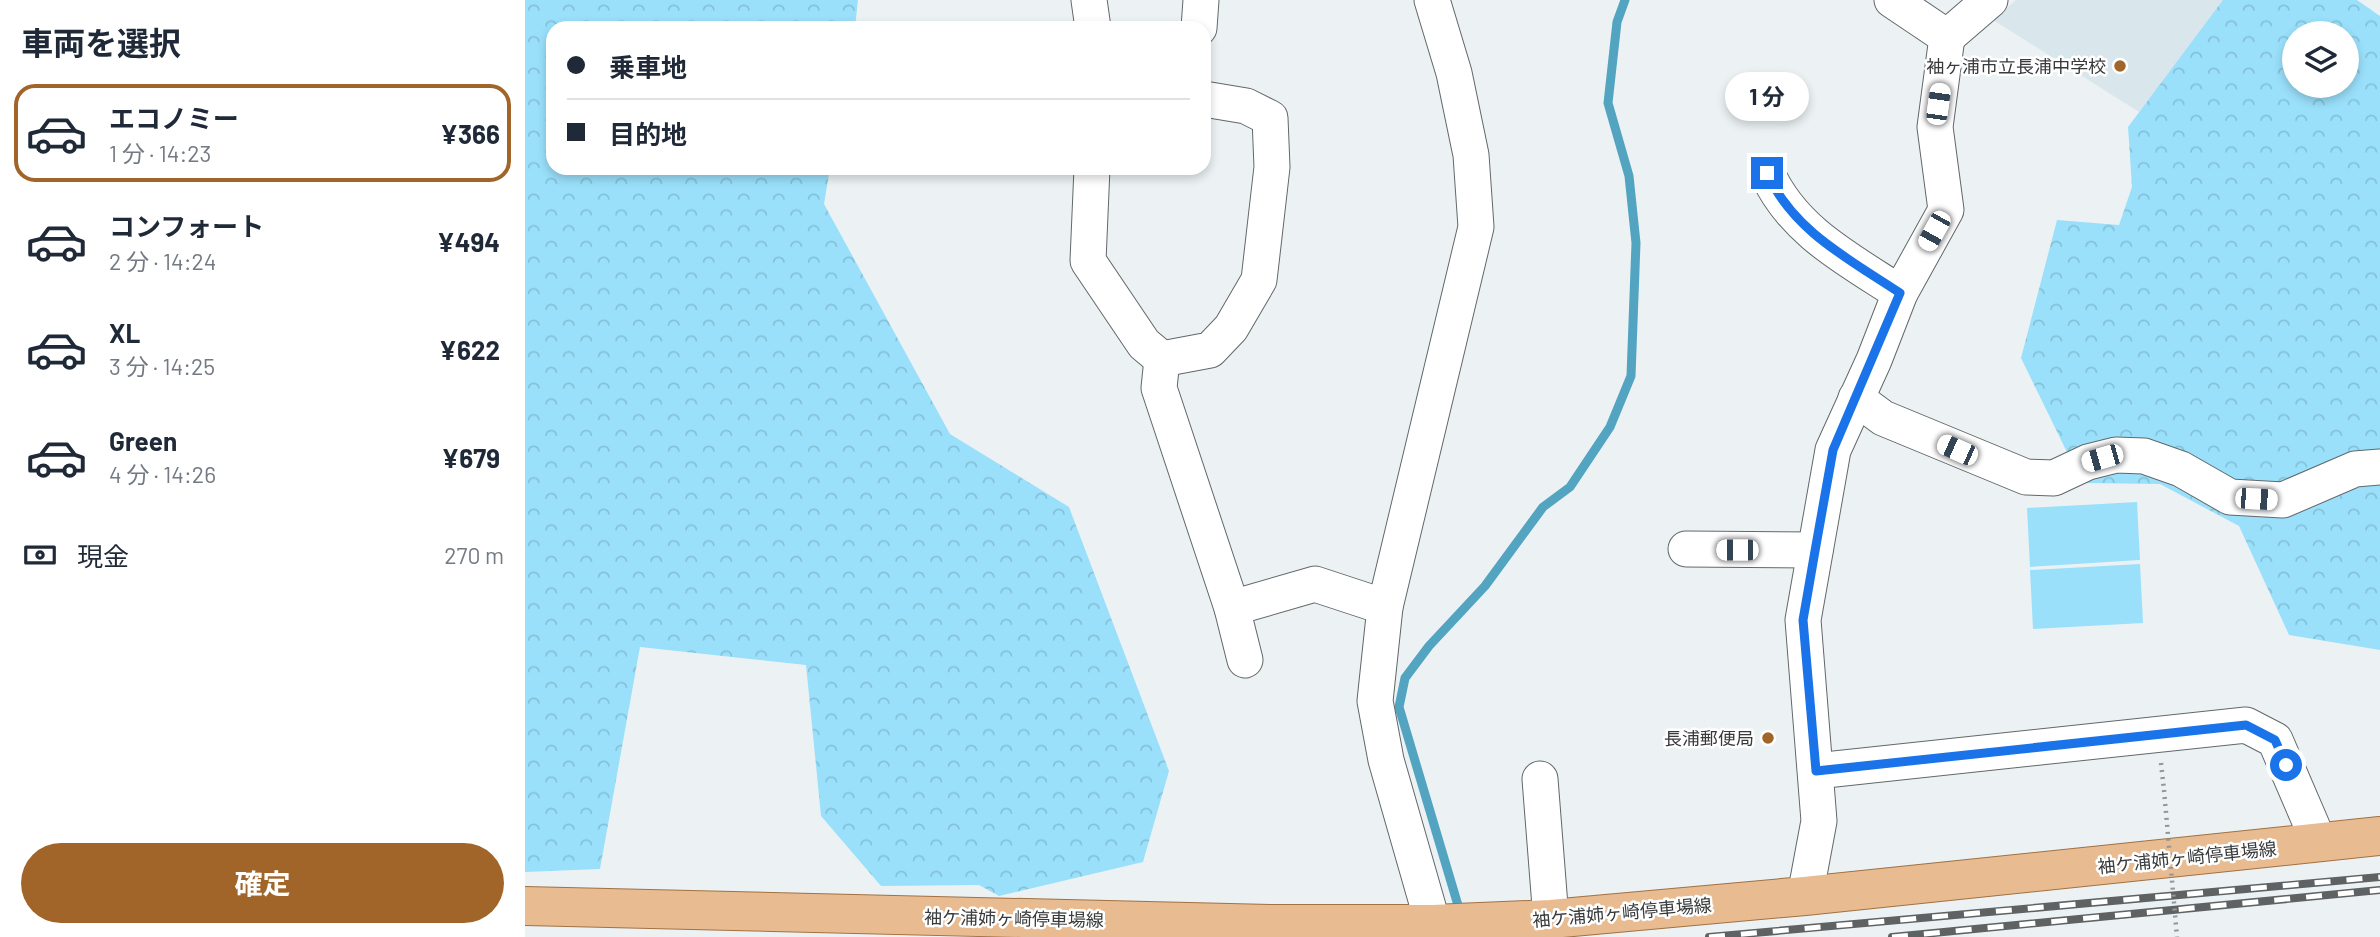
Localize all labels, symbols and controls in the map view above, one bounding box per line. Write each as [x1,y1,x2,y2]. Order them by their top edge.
map controls [2282,21,2359,98]
button: layers [2282,21,2359,98]
text: 車両を選択 [21,23,181,61]
text: 乗車地 [609,51,687,82]
place label: 袖ヶ浦市立長浦中学校 [1926,55,2106,77]
marker: 袖ヶ浦市立長浦中学校 [2112,58,2128,74]
callout: 1 分 [1725,72,1809,120]
text: 1 分 [1749,82,1785,110]
car [1925,82,1952,126]
icon: car [25,102,88,165]
text: エコノミー [109,102,239,133]
text: ¥366 [440,118,500,149]
text: 目的地 [609,118,687,149]
text: 1 分 · 14:23 [109,139,211,167]
route end [1751,157,1783,189]
car [1915,208,1954,254]
icon: car [25,210,88,273]
text: コンフォート [109,210,264,241]
text: ¥494 [437,226,500,257]
text: 2 分 · 14:24 [109,247,216,275]
text: XL [109,317,140,348]
icon: car [25,318,88,381]
text: ¥622 [439,334,500,365]
text: 3 分 · 14:25 [109,352,215,380]
text: Green [109,425,177,456]
icon: car [25,426,88,489]
car [1934,432,1981,468]
text: ¥679 [441,442,500,473]
car [2079,442,2126,474]
text: 4 分 · 14:26 [109,460,216,488]
car [2235,487,2278,511]
icon: cash [21,536,59,574]
text: 現金 [77,540,129,571]
car [1717,540,1759,561]
text: 270 m [444,541,504,569]
place label: 長浦郵便局 [1664,727,1754,749]
marker: 長浦郵便局 [1760,730,1776,746]
route start [2270,749,2302,781]
street label: 袖ケ浦姉ヶ崎停車場線 [2096,837,2278,877]
button: 確定 [21,843,504,923]
street label: 袖ケ浦姉ヶ崎停車場線 [1531,893,1713,931]
street label: 袖ケ浦姉ヶ崎停車場線 [924,905,1104,931]

